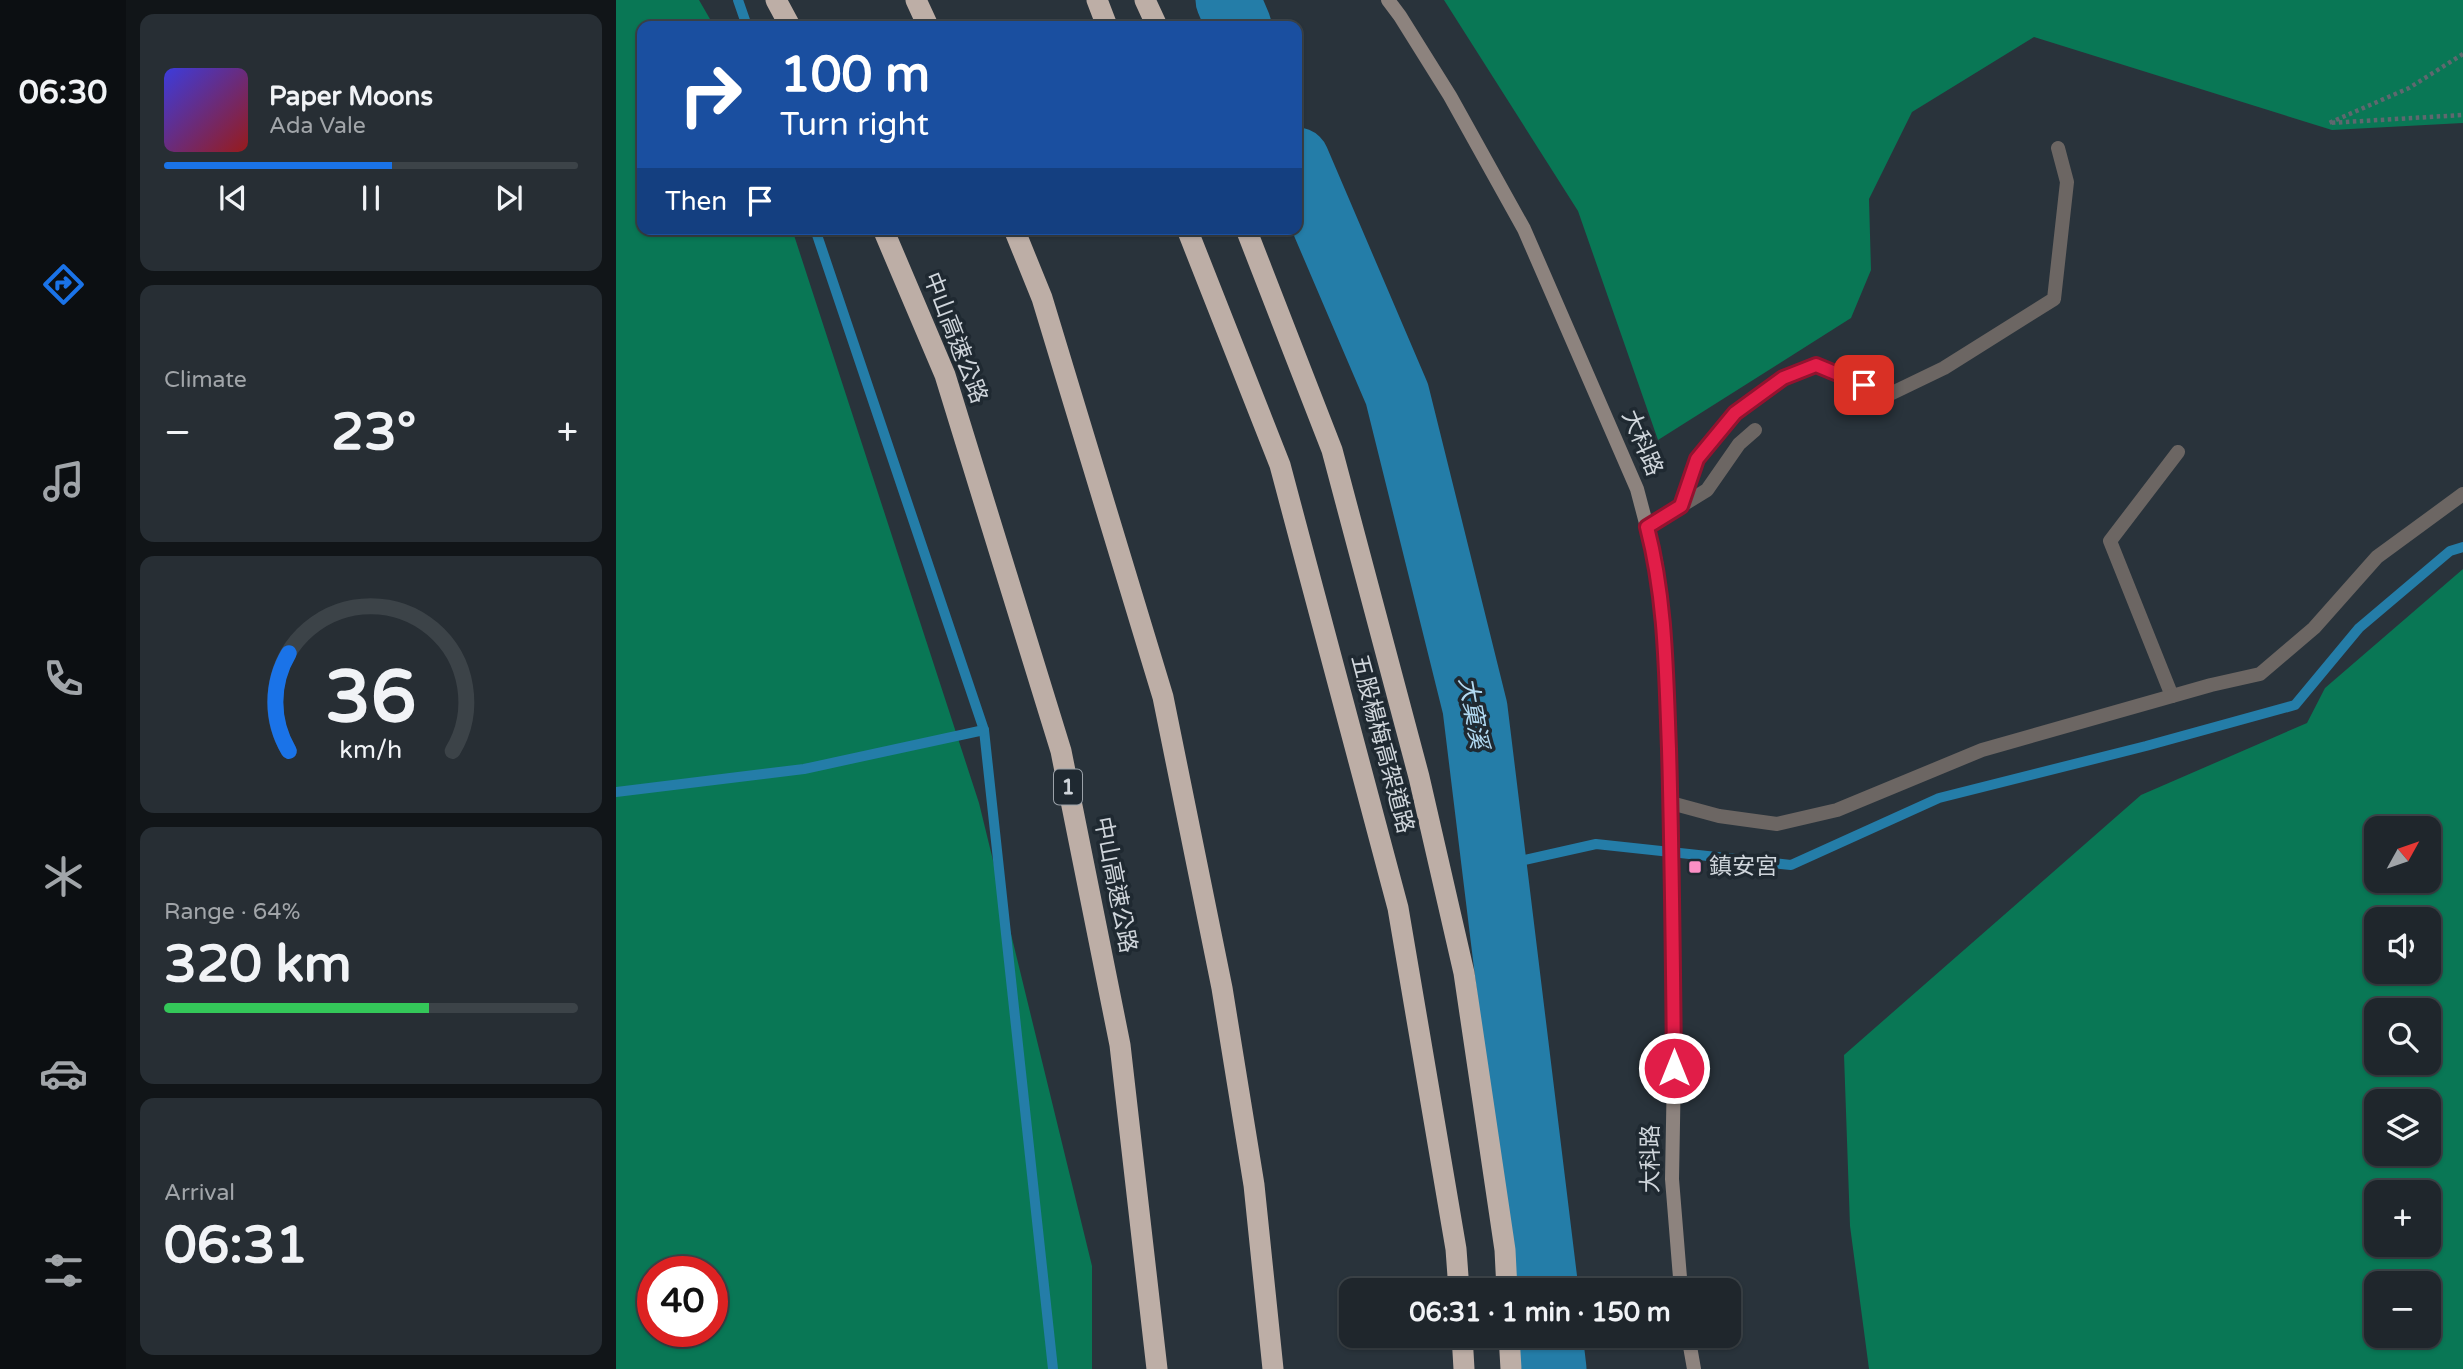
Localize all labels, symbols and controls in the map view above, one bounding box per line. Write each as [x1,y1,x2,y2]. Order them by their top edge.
text: 100 m [780,46,930,105]
icon: right [665,49,756,140]
text: 06:30 [19,74,107,112]
text: Paper Moons [269,81,433,112]
text: Turn right [780,106,929,144]
text: Ada Vale [269,112,366,140]
icon: previous [214,179,252,217]
icon: pause [352,179,390,217]
icon: next [490,179,528,217]
icon: arrive [741,182,779,220]
text: Then [665,186,727,217]
icon: directions [39,260,88,309]
street label: 中山高速公路 [917,269,993,407]
pin [1834,355,1894,415]
text: Climate [164,366,247,394]
icon: arrive [1845,366,1883,404]
text: 23° [331,401,416,464]
street label: 大科路 [1616,406,1668,480]
text: − [164,410,191,456]
text: + [557,410,578,456]
icon: music [39,457,88,506]
street label: 五股楊梅高架道路 [1345,652,1419,836]
icon: phone [39,654,88,703]
text: 36 [325,654,417,742]
water label: 大窠溪 [1452,675,1494,754]
text: km/h [340,734,402,764]
road number: 1 [1054,770,1082,804]
street label: 中山高速公路 [1088,815,1142,955]
north arrow [2364,816,2441,892]
map controls [2364,816,2441,1348]
icon: climate [39,852,88,901]
place label: 鎮安宮 [1709,853,1778,881]
marker: 鎮安宮 [1687,859,1703,875]
text: Range · 64% [164,898,300,926]
button: sound [2364,907,2441,984]
text: 320 km [164,933,352,996]
button: search [2364,998,2441,1075]
position arrow [1637,1031,1711,1105]
icon: car [39,1049,88,1098]
button: layers [2364,1089,2441,1166]
street label: 大科路 [1637,1125,1665,1194]
text: Arrival [164,1179,235,1207]
button: + [2364,1180,2441,1257]
text: 06:31 [164,1214,308,1277]
icon: filters [39,1246,88,1295]
speed limit sign: 40 [637,1256,728,1347]
button: − [2364,1271,2441,1348]
text: 06:31 · 1 min · 150 m [1409,1297,1671,1328]

